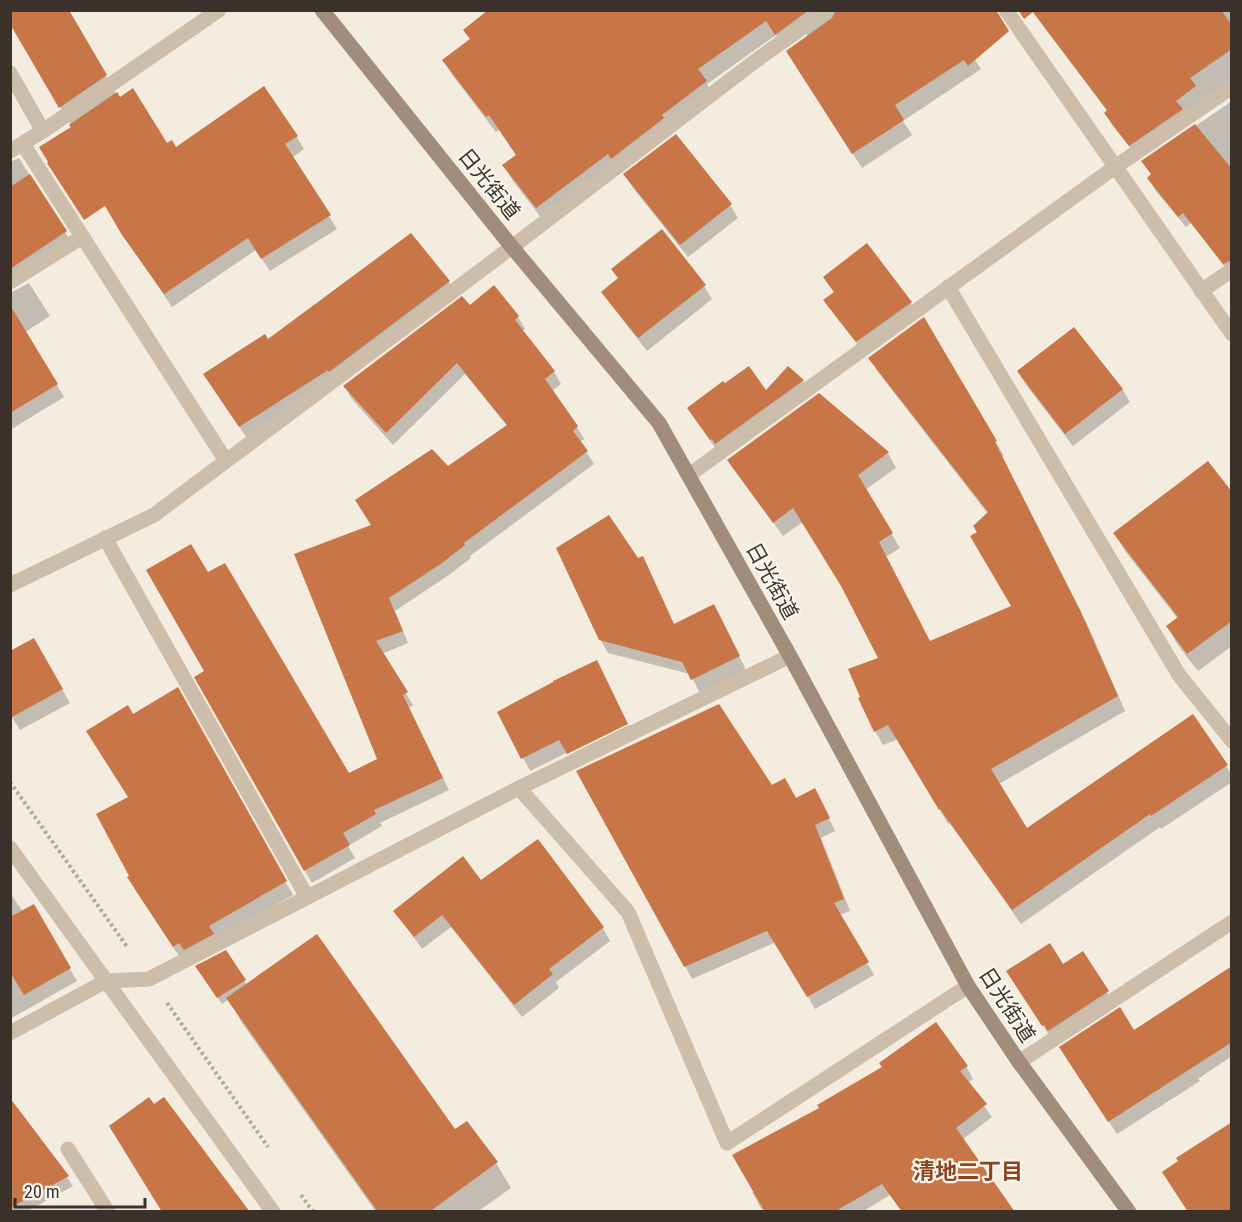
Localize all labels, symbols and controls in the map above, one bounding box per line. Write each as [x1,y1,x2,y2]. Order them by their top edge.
street label: 日光街道 [453,144,525,224]
street label: 日光街道 [741,538,803,624]
street label: 日光街道 [974,963,1040,1047]
district label: 清地二丁目 [913,1159,1023,1184]
scale bar [15,1171,146,1209]
text: 20 m [24,1181,59,1202]

